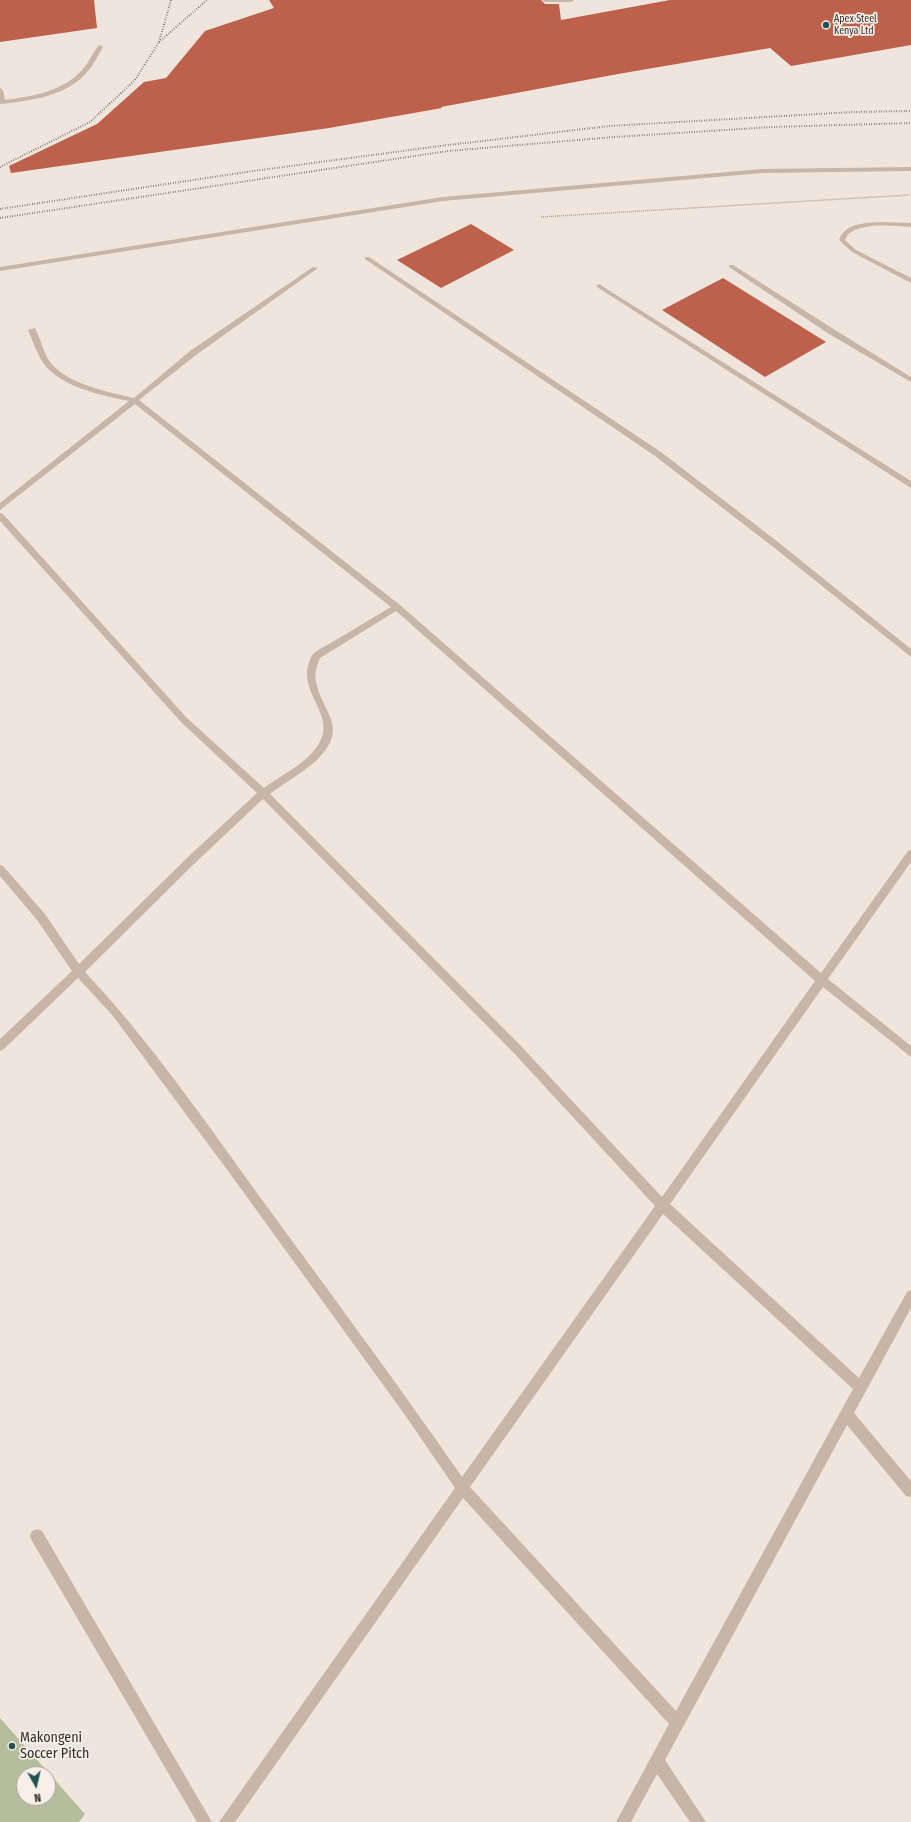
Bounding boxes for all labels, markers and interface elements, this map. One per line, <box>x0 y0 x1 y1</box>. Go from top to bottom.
place label: Apex Steel Kenya Ltd <box>834 13 877 36</box>
marker: Apex Steel Kenya Ltd <box>821 20 831 30</box>
place label: Makongeni Soccer Pitch <box>20 1730 89 1762</box>
marker: Makongeni Soccer Pitch <box>7 1741 17 1751</box>
north arrow <box>16 1766 56 1806</box>
text: N <box>33 1790 42 1804</box>

